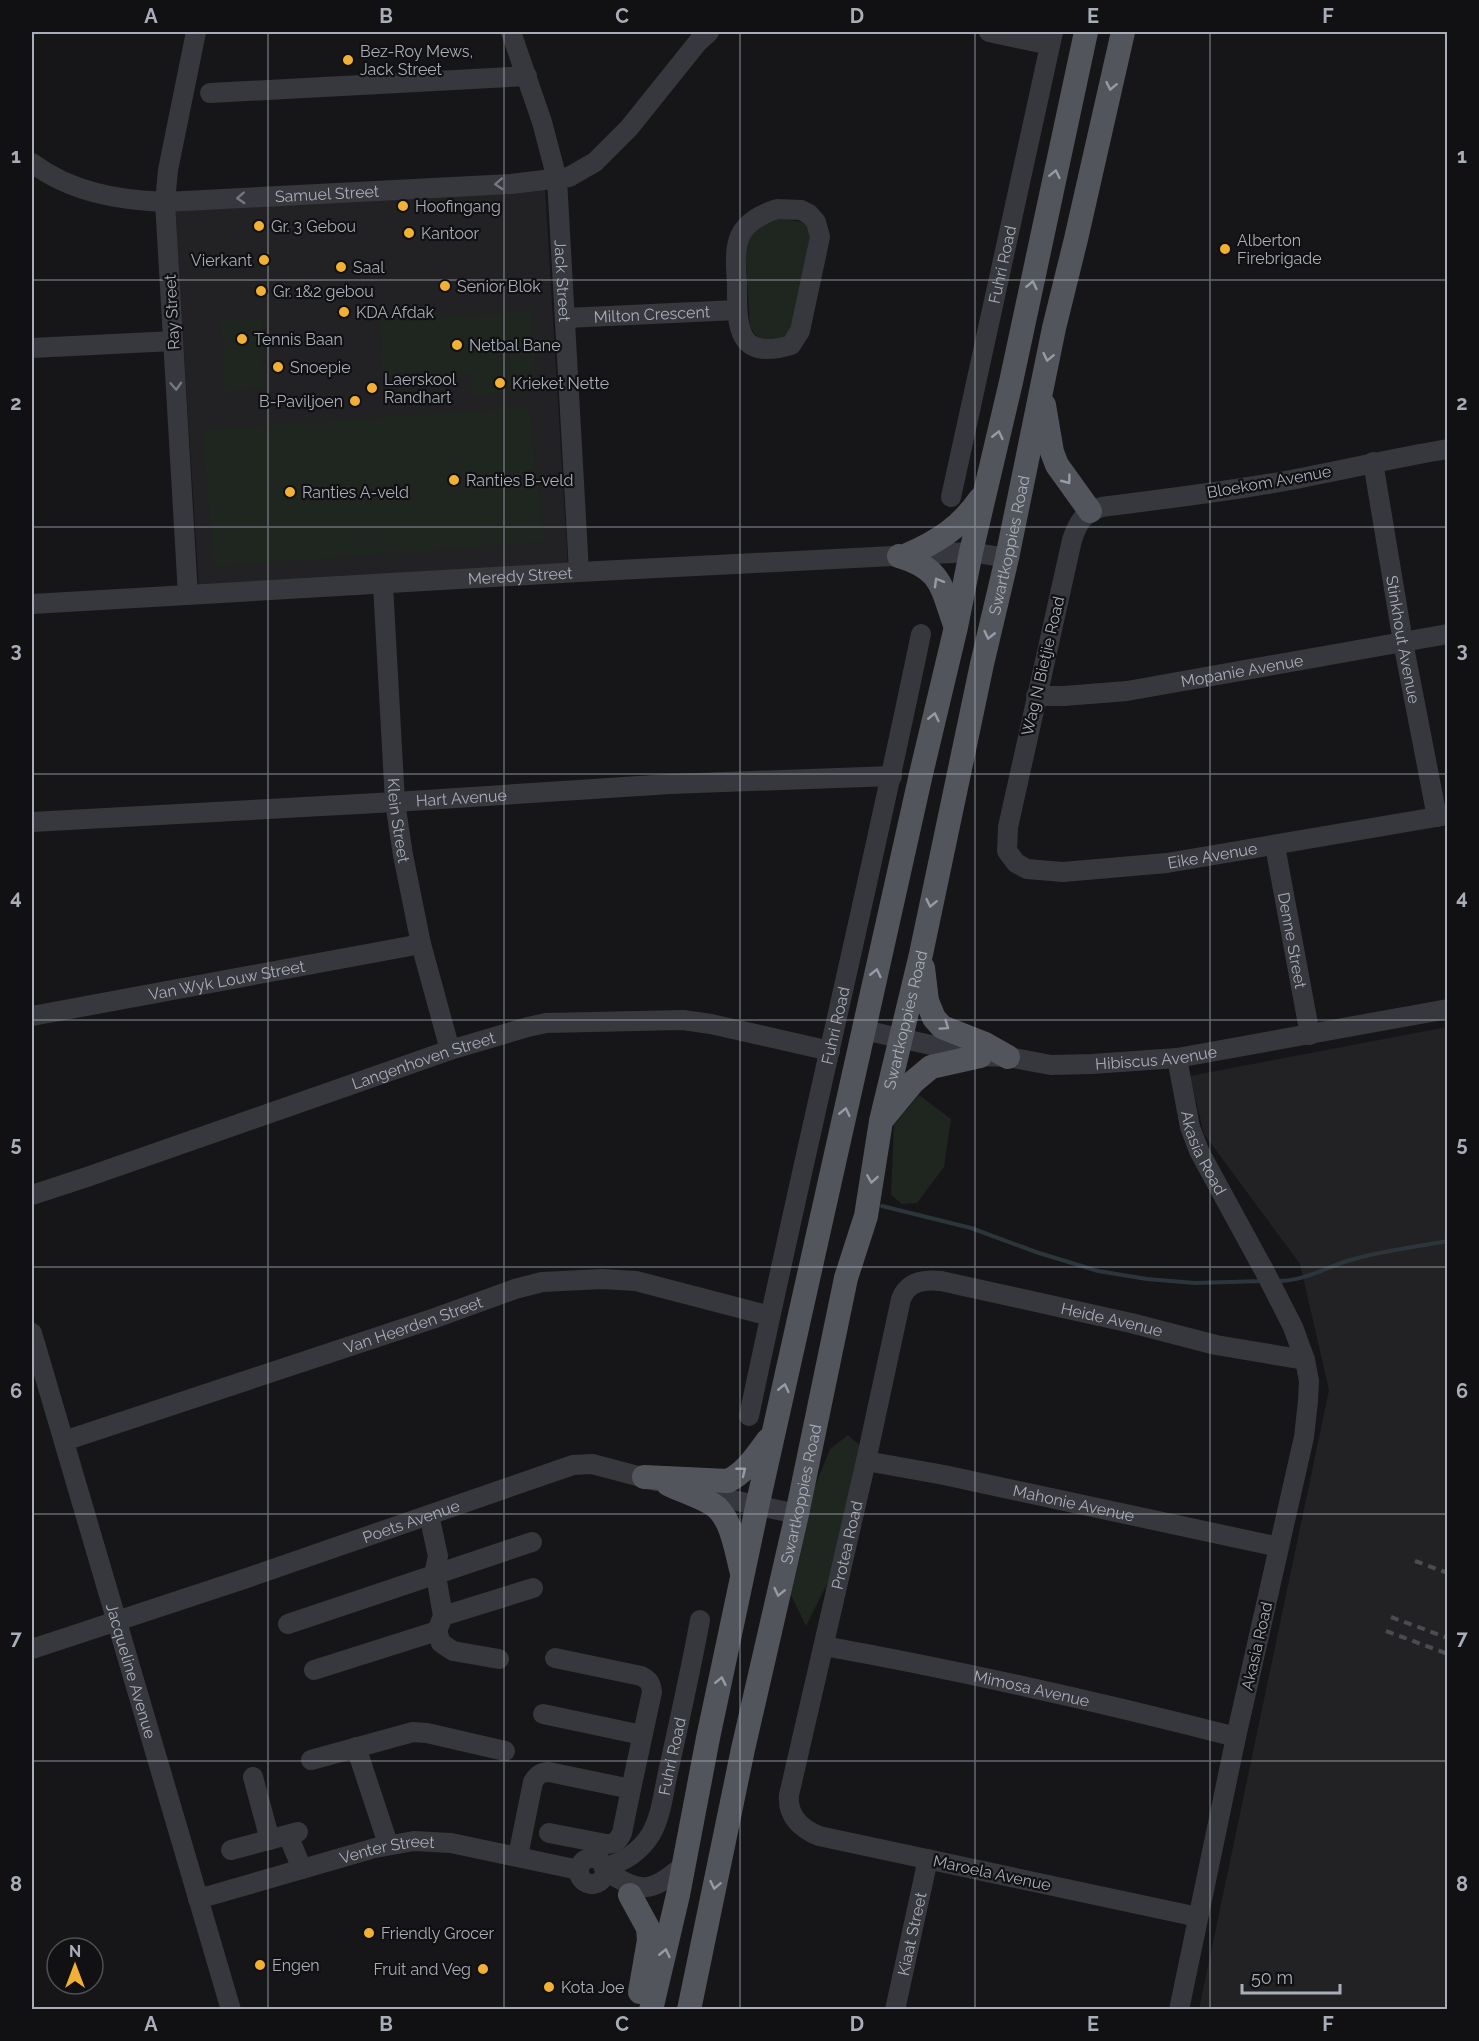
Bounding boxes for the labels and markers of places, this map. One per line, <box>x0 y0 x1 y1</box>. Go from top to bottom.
place label: Bez-Roy Mews, Jack Street <box>360 42 473 79</box>
marker: Bez-Roy Mews, Jack Street <box>341 53 355 67</box>
place label: Hoofingang <box>415 197 501 216</box>
marker: Hoofingang <box>396 199 410 213</box>
place label: Gr. 3 Gebou <box>271 217 356 236</box>
marker: Gr. 3 Gebou <box>252 219 266 233</box>
place label: Kantoor <box>421 224 480 243</box>
marker: Kantoor <box>402 226 416 240</box>
place label: Alberton Firebrigade <box>1237 231 1322 268</box>
marker: Alberton Firebrigade <box>1218 242 1232 256</box>
place label: Vierkant <box>191 251 253 270</box>
marker: Vierkant <box>257 253 271 267</box>
place label: Saal <box>353 258 385 277</box>
marker: Saal <box>334 260 348 274</box>
place label: Senior Blok <box>457 277 541 296</box>
marker: Senior Blok <box>438 279 452 293</box>
place label: Gr. 1&2 gebou <box>273 282 374 301</box>
marker: Gr. 1&2 gebou <box>254 284 268 298</box>
place label: KDA Afdak <box>356 303 435 322</box>
marker: KDA Afdak <box>337 305 351 319</box>
place label: Tennis Baan <box>254 330 343 349</box>
marker: Tennis Baan <box>235 332 249 346</box>
place label: Netbal Bane <box>469 336 561 355</box>
marker: Netbal Bane <box>450 338 464 352</box>
place label: Snoepie <box>290 358 351 377</box>
marker: Snoepie <box>271 360 285 374</box>
place label: Laerskool Randhart <box>384 370 457 407</box>
place label: Krieket Nette <box>512 374 609 393</box>
marker: Krieket Nette <box>493 376 507 390</box>
marker: Laerskool Randhart <box>365 381 379 395</box>
place label: B-Paviljoen <box>259 392 343 411</box>
marker: B-Paviljoen <box>348 394 362 408</box>
place label: Ranties B-veld <box>466 471 574 490</box>
marker: Ranties B-veld <box>447 473 461 487</box>
place label: Ranties A-veld <box>302 483 409 502</box>
marker: Ranties A-veld <box>283 485 297 499</box>
place label: Friendly Grocer <box>381 1924 494 1943</box>
marker: Friendly Grocer <box>362 1926 376 1940</box>
place label: Engen <box>272 1956 320 1975</box>
marker: Engen <box>253 1958 267 1972</box>
place label: Fruit and Veg <box>374 1960 471 1979</box>
marker: Fruit and Veg <box>476 1962 490 1976</box>
place label: Kota Joe <box>561 1978 624 1997</box>
marker: Kota Joe <box>542 1980 556 1994</box>

